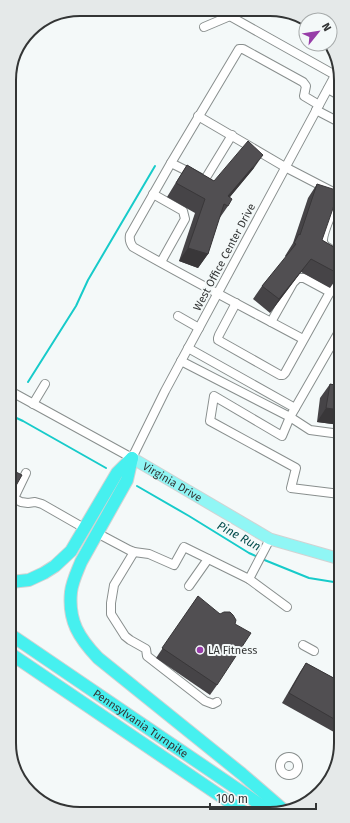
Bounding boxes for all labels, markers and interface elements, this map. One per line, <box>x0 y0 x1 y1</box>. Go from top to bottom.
north arrow <box>298 12 338 52</box>
text: N <box>319 21 334 34</box>
street label: West Office Center Drive <box>191 201 258 313</box>
street label: Virginia Drive <box>140 460 204 505</box>
water label: Pine Run <box>215 518 263 554</box>
place label: LA Fitness <box>208 644 257 657</box>
marker: LA Fitness <box>195 645 205 655</box>
street label: Pennsylvania Turnpike <box>91 687 190 761</box>
scale bar <box>210 785 316 811</box>
text: 100 m <box>216 792 248 806</box>

